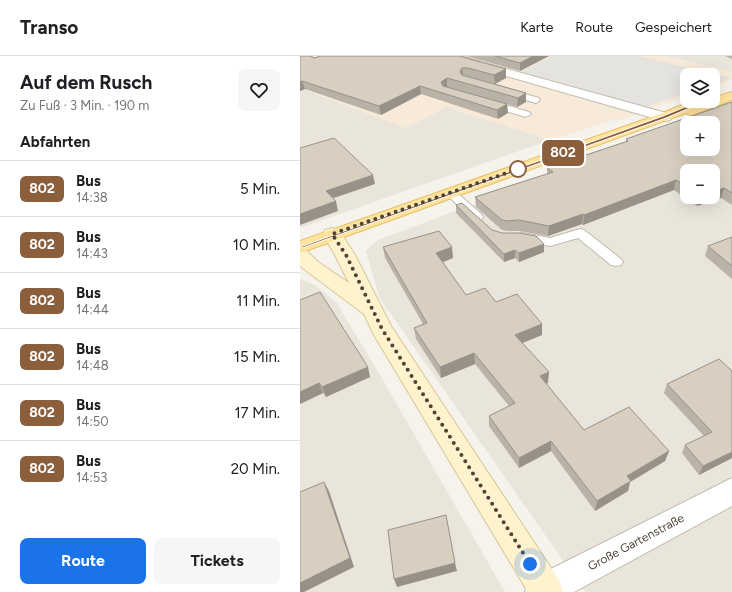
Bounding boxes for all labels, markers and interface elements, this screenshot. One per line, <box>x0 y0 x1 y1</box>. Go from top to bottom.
text: Transo <box>20 16 78 39</box>
text: Karte <box>520 19 553 36</box>
text: Route <box>575 19 613 36</box>
text: Gespeichert <box>635 19 712 36</box>
map controls <box>680 68 720 204</box>
button: layers <box>680 68 720 108</box>
button: heart <box>238 69 280 111</box>
text: Auf dem Rusch <box>20 71 152 94</box>
text: Zu Fuß · 3 Min. · 190 m <box>20 98 149 113</box>
button: + <box>680 116 720 156</box>
text: Abfahrten <box>20 133 90 151</box>
line badge: 802 <box>540 140 586 166</box>
text: 802 <box>550 144 576 161</box>
unlabelled marker <box>509 160 527 178</box>
button: − <box>680 164 720 204</box>
text: Bus <box>76 172 101 190</box>
text: 802 <box>29 180 55 197</box>
text: 5 Min. <box>240 180 280 198</box>
text: 14:38 <box>76 190 108 205</box>
text: Bus <box>76 228 101 246</box>
text: 802 <box>29 236 55 253</box>
text: 10 Min. <box>233 236 280 254</box>
text: 14:43 <box>76 246 108 261</box>
text: Bus <box>76 284 101 302</box>
text: 802 <box>29 292 55 309</box>
text: 11 Min. <box>236 292 280 310</box>
text: 14:44 <box>76 302 109 317</box>
text: Bus <box>76 340 101 358</box>
text: 802 <box>29 348 55 365</box>
text: 15 Min. <box>234 348 280 366</box>
text: 14:48 <box>76 358 109 373</box>
text: Bus <box>76 396 101 414</box>
text: 802 <box>29 404 55 421</box>
text: 17 Min. <box>234 404 280 422</box>
text: 14:50 <box>76 414 109 429</box>
text: Bus <box>76 452 101 470</box>
text: 802 <box>29 460 55 477</box>
text: 20 Min. <box>231 460 280 478</box>
text: 14:53 <box>76 470 107 485</box>
street label: Große Gartenstraße <box>585 510 687 573</box>
button: Route <box>20 538 146 584</box>
button: Tickets <box>154 538 280 584</box>
your location <box>520 554 540 574</box>

